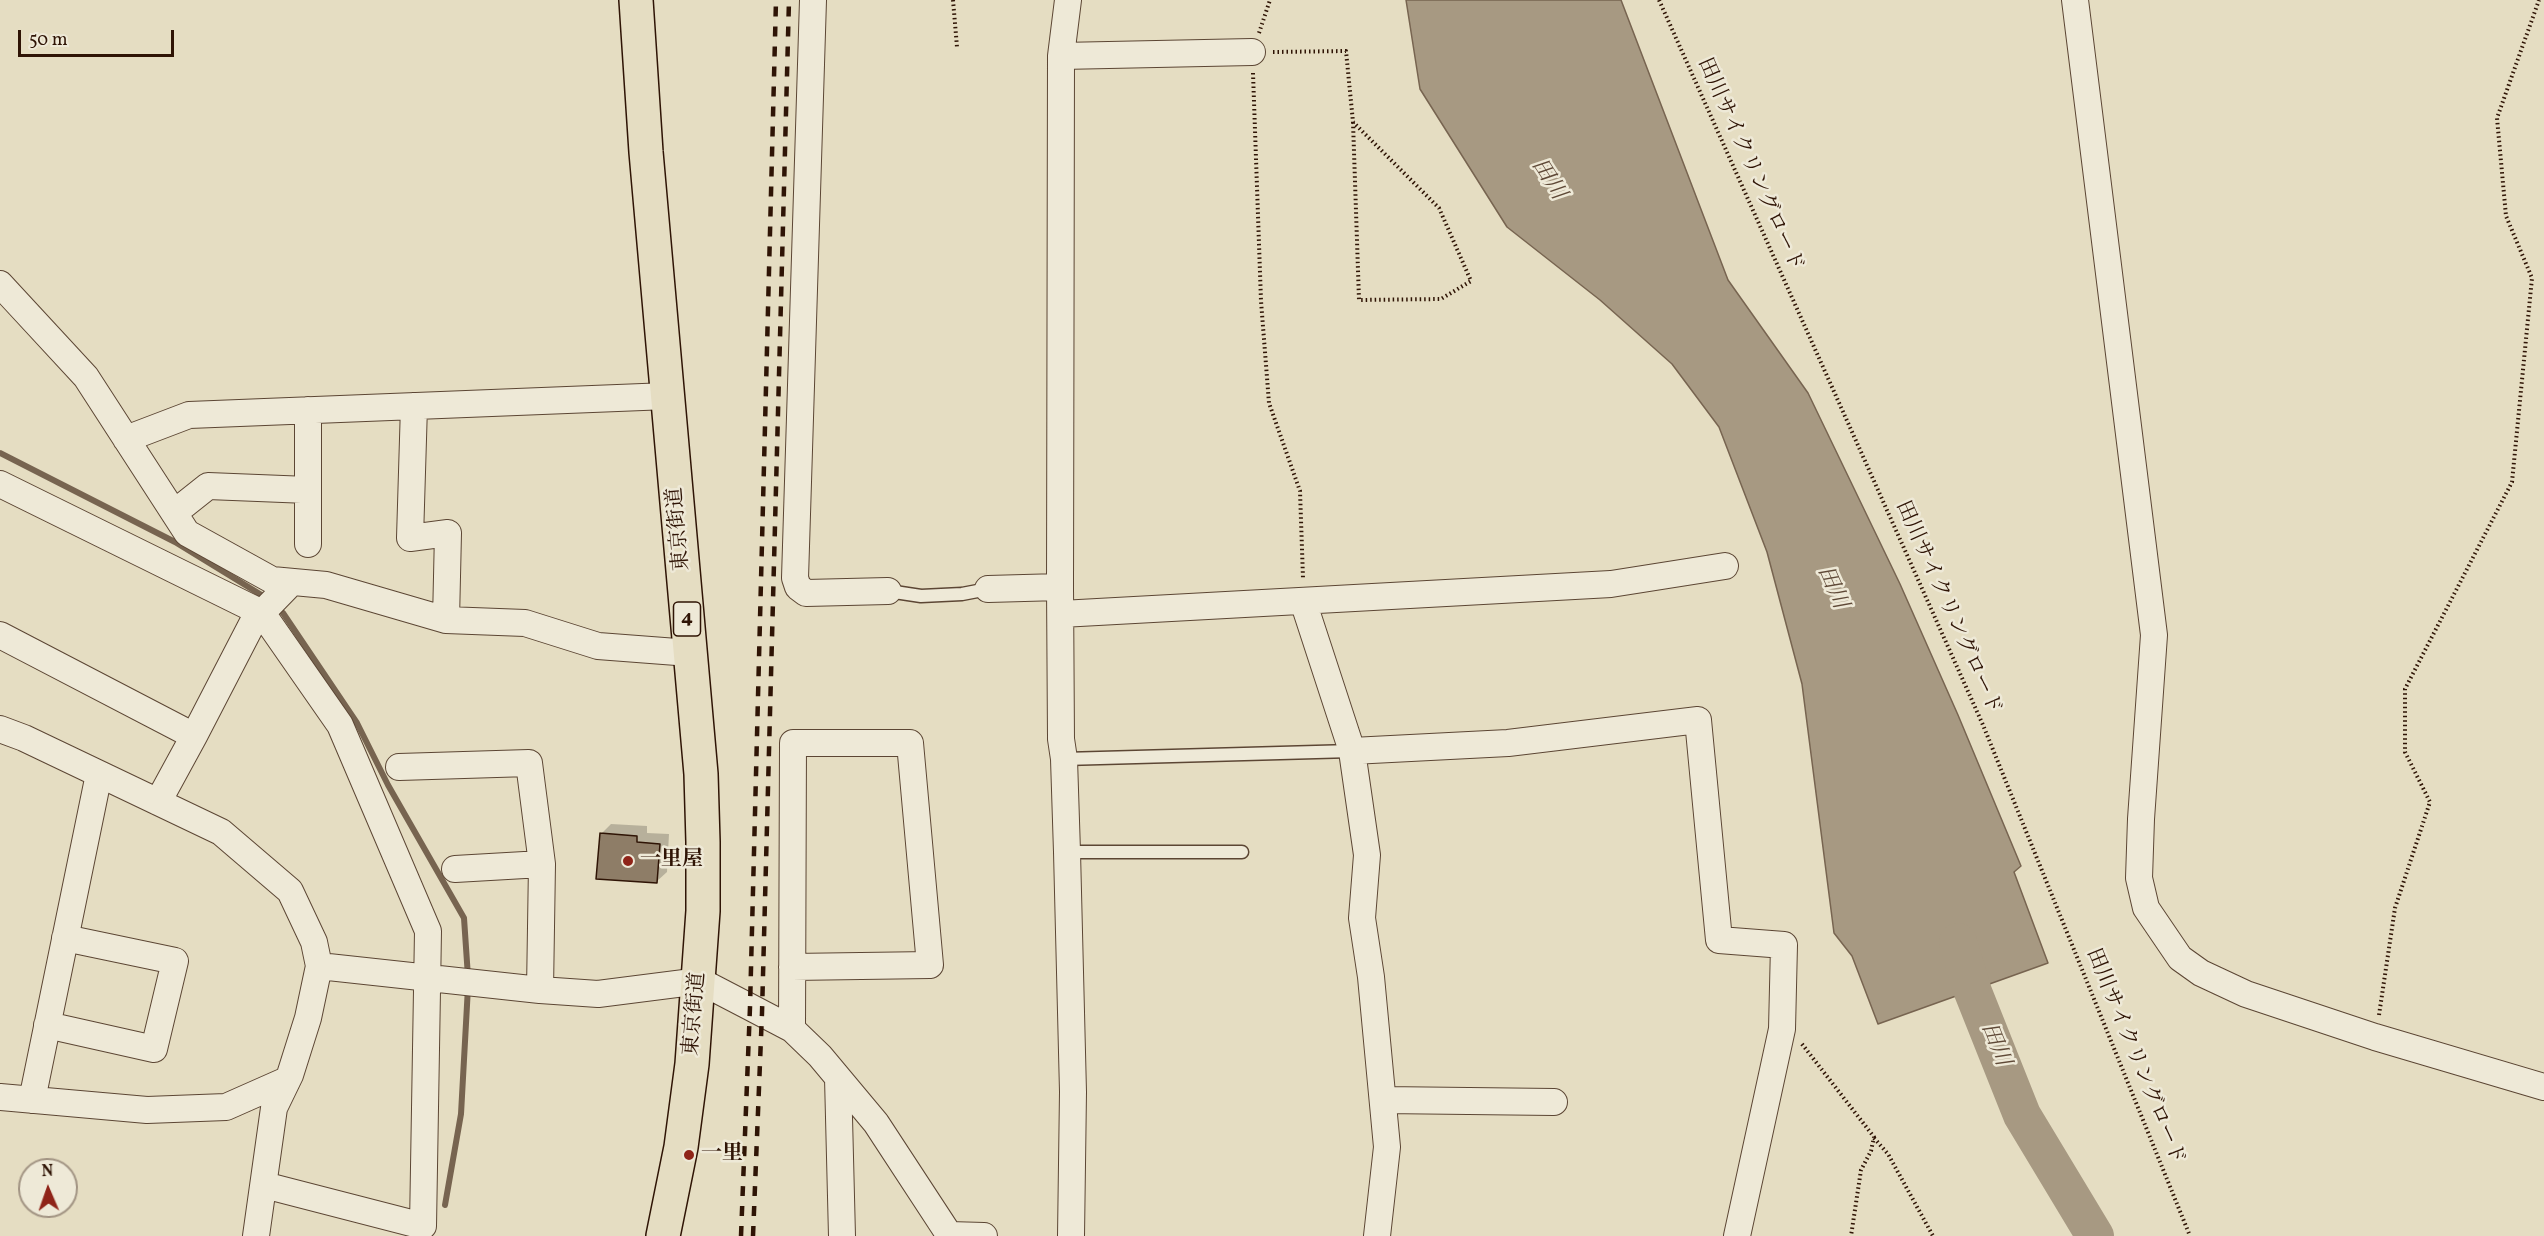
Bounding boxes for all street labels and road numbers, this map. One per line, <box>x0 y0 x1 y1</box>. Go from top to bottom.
street label: 田川サイクリングロード <box>1691 54 1807 276</box>
street label: 東京街道 <box>664 486 696 572</box>
street label: 田川サイクリングロード <box>1889 497 2005 719</box>
road number: 4 <box>674 602 700 636</box>
street label: 田川サイクリングロード <box>2079 945 2189 1169</box>
street label: 東京街道 <box>680 971 712 1057</box>

